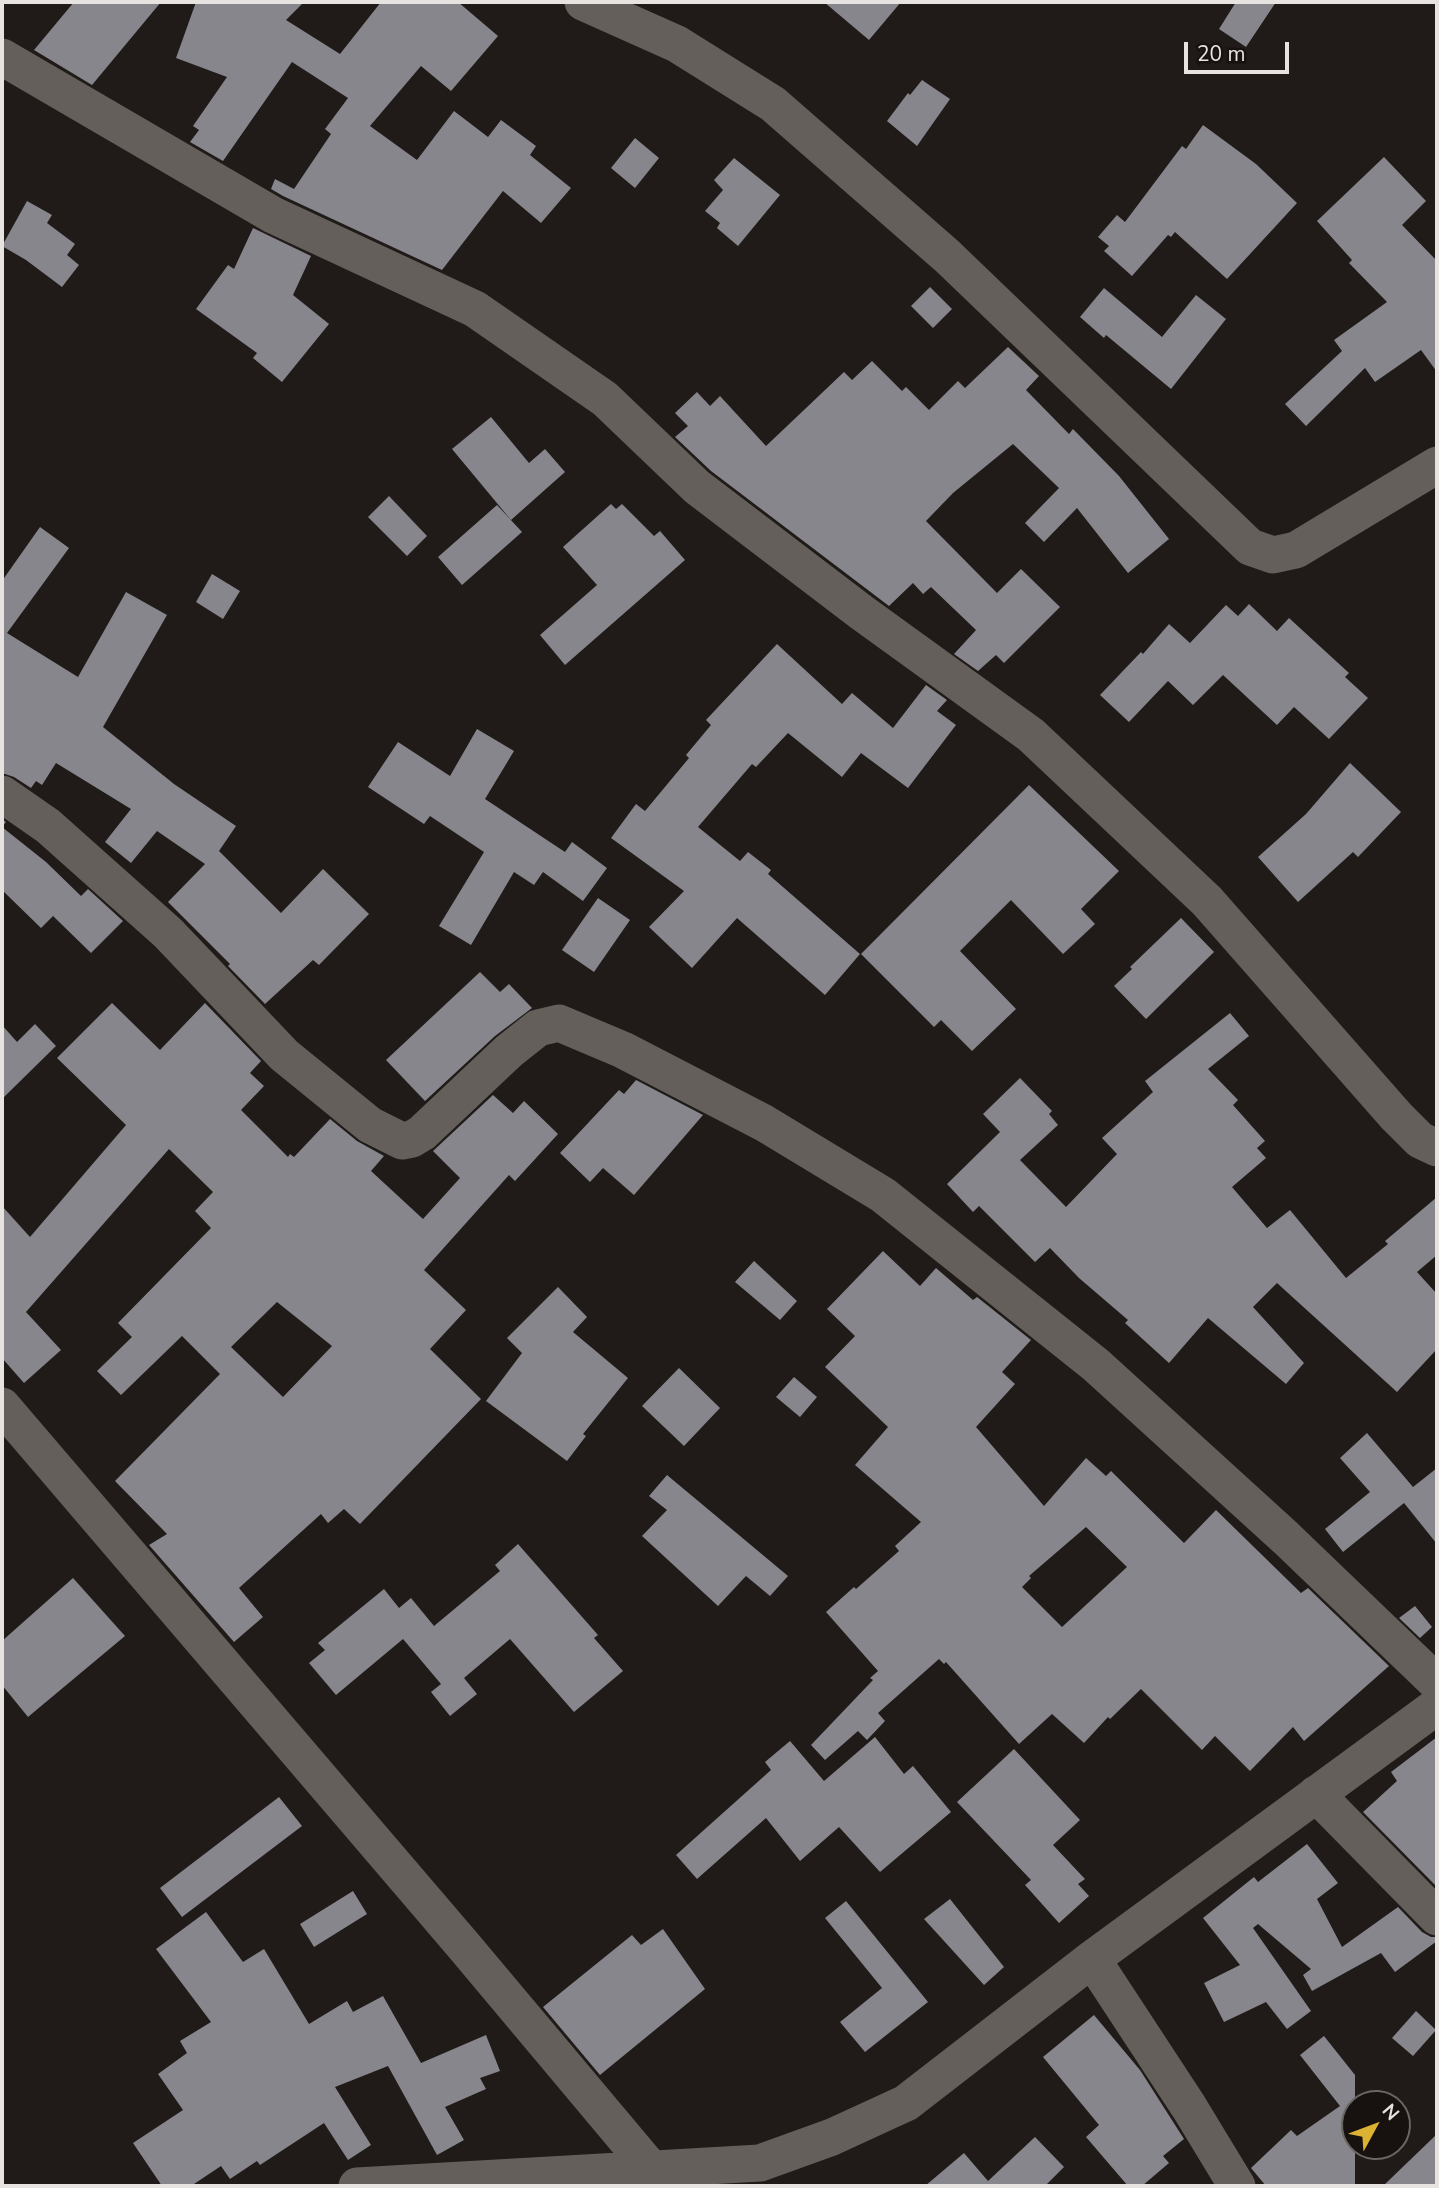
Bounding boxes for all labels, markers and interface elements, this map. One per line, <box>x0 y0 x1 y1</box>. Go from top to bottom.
scale bar <box>1187 28 1292 72</box>
text: 20 m <box>1197 40 1246 68</box>
north arrow <box>1341 2090 1411 2160</box>
text: N <box>1376 2099 1405 2126</box>

